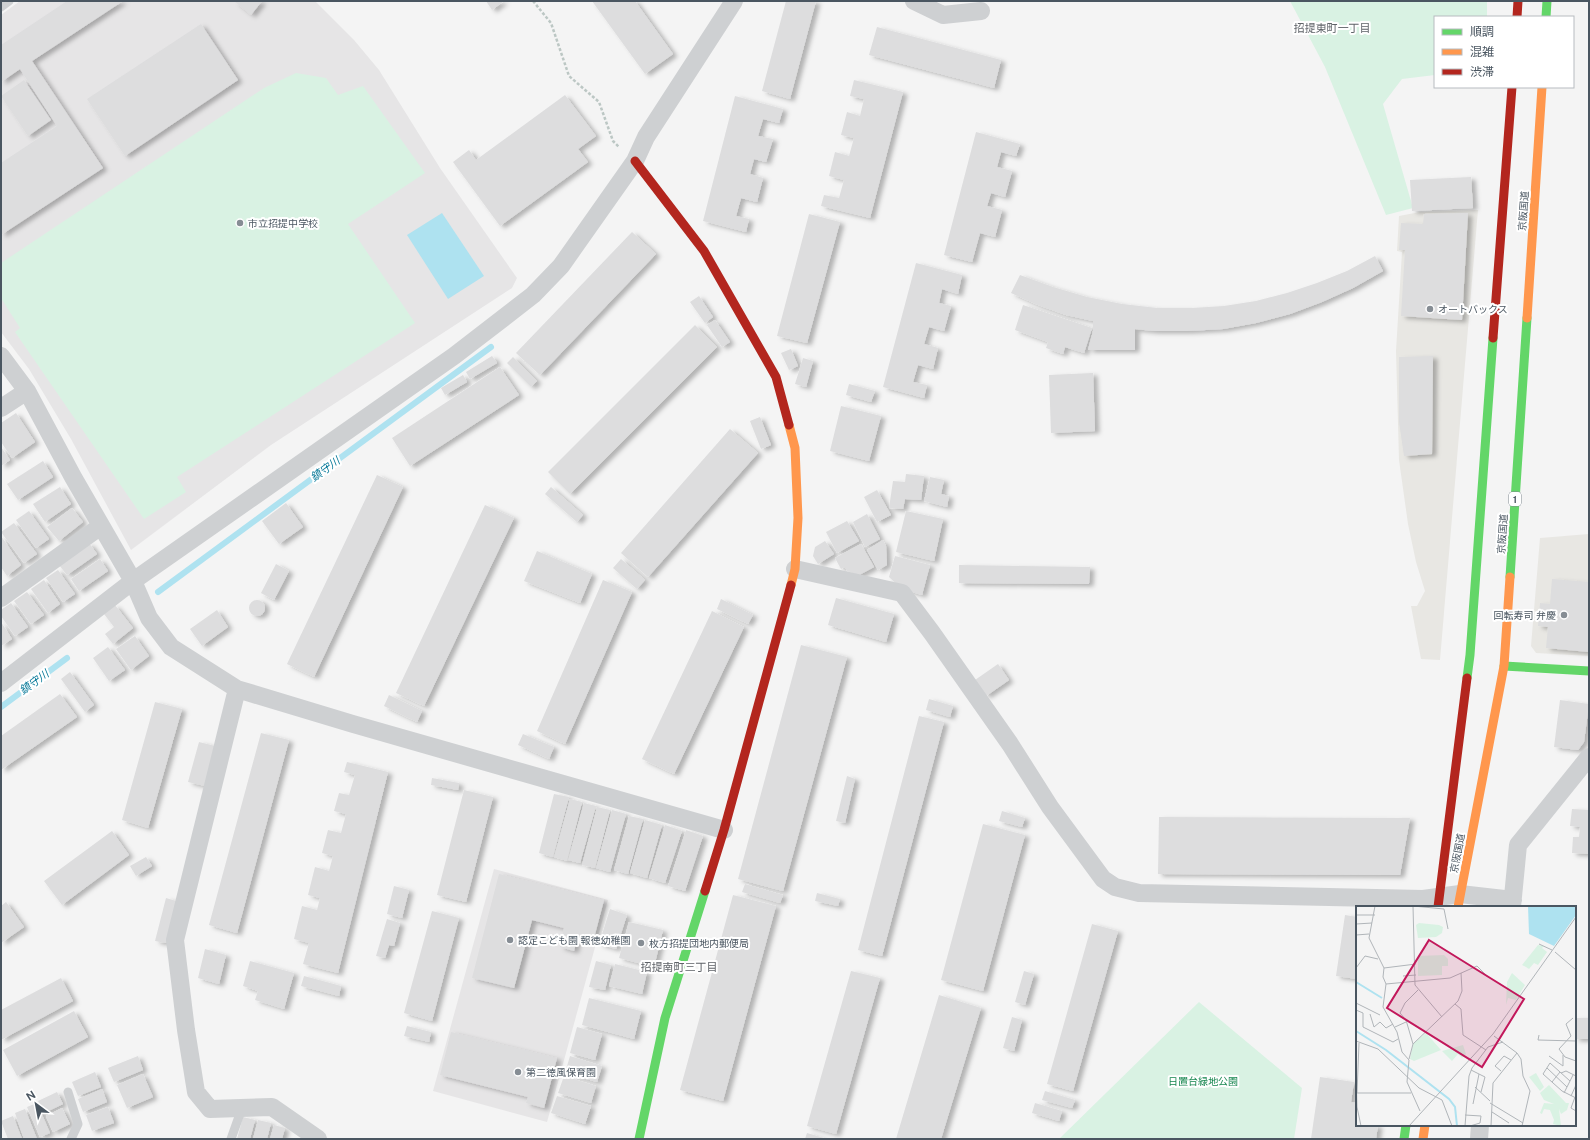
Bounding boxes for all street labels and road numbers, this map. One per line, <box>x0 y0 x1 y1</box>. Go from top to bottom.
street label: 京阪国道 <box>1516 191 1530 231</box>
road number: 1 <box>1509 492 1521 506</box>
street label: 京阪国道 <box>1495 514 1509 554</box>
street label: 京阪国道 <box>1447 832 1467 874</box>

